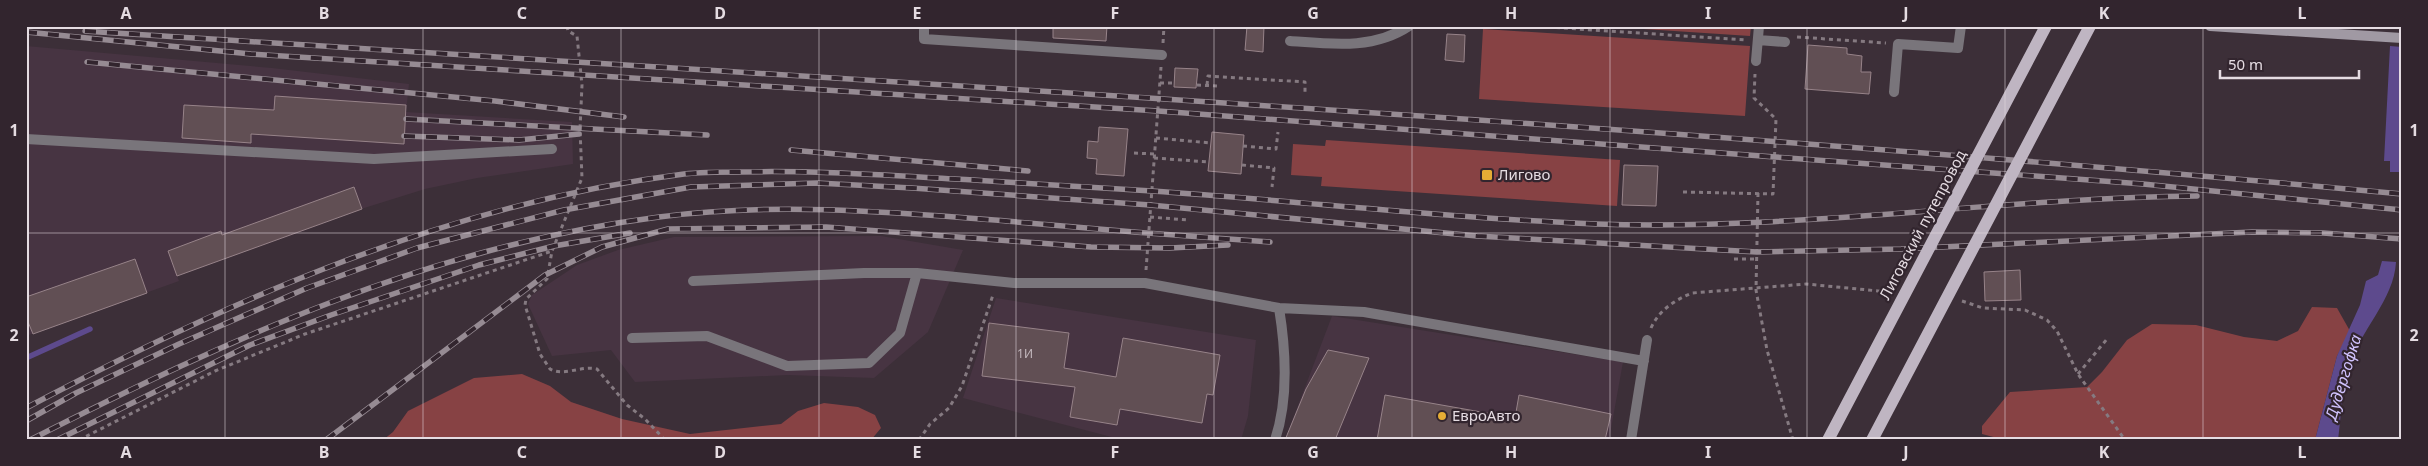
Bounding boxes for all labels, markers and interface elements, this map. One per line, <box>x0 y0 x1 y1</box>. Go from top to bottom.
text: A <box>120 2 132 24</box>
text: B <box>319 2 329 24</box>
text: C <box>517 2 527 24</box>
text: D <box>714 2 726 24</box>
text: E <box>913 2 922 24</box>
text: F <box>1111 2 1119 24</box>
text: G <box>1307 2 1319 24</box>
text: H <box>1505 2 1517 24</box>
text: I <box>1705 2 1711 24</box>
text: J <box>1901 2 1909 24</box>
text: K <box>2099 2 2110 24</box>
text: L <box>2298 2 2307 24</box>
scale bar <box>2220 48 2359 80</box>
text: 50 m <box>2228 54 2263 74</box>
text: 1 <box>9 119 19 141</box>
text: 1 <box>2409 119 2419 141</box>
street label: Лиговский путепровод <box>1874 146 1970 303</box>
place label: Лигово <box>1498 164 1551 184</box>
marker: Лигово <box>1480 168 1494 182</box>
text: 2 <box>9 324 19 346</box>
text: 2 <box>2409 324 2419 346</box>
water label: Дудергофка <box>2319 332 2366 424</box>
house number: 1И <box>1017 345 1033 362</box>
place label: ЕвроАвто <box>1452 405 1520 425</box>
marker: ЕвроАвто <box>1436 410 1448 422</box>
text: A <box>120 441 132 463</box>
text: B <box>319 441 329 463</box>
text: C <box>517 441 527 463</box>
text: D <box>714 441 726 463</box>
text: E <box>913 441 922 463</box>
text: F <box>1111 441 1119 463</box>
text: G <box>1307 441 1319 463</box>
text: H <box>1505 441 1517 463</box>
text: I <box>1705 441 1711 463</box>
text: J <box>1901 441 1909 463</box>
text: K <box>2099 441 2110 463</box>
text: L <box>2298 441 2307 463</box>

